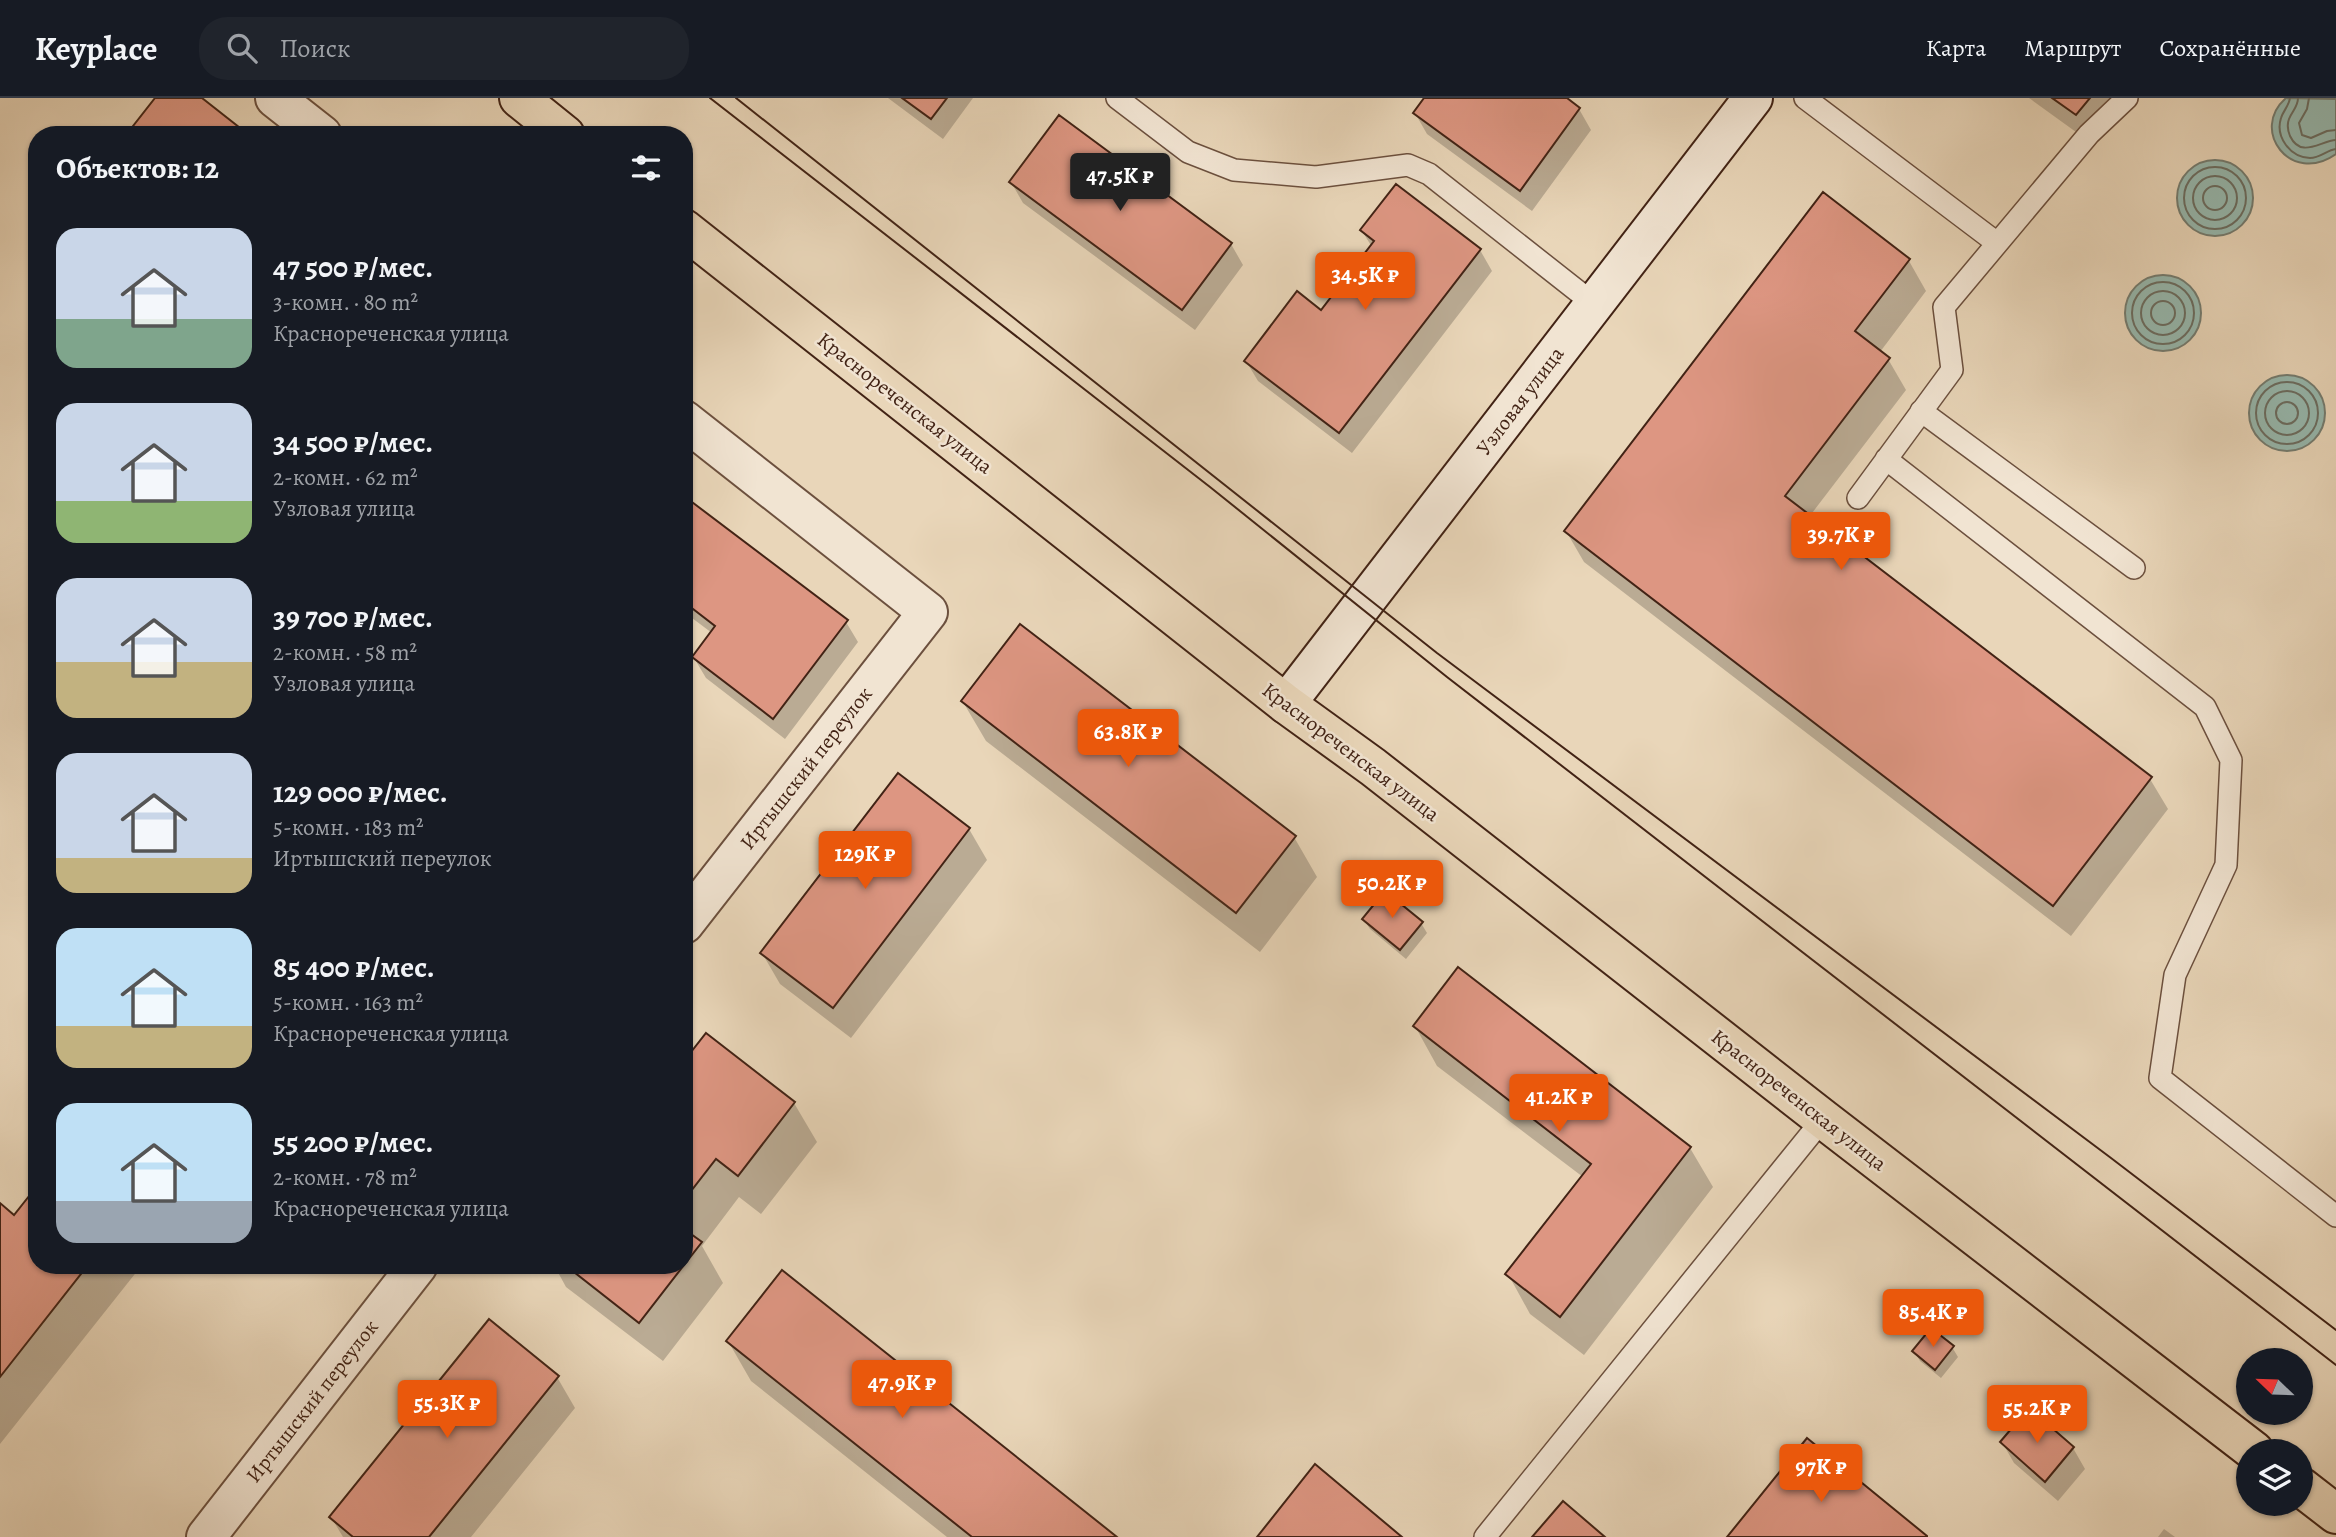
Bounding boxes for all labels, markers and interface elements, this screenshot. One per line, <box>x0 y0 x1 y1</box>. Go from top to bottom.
search box <box>199 17 689 80</box>
text: Keyplace <box>35 26 157 71</box>
icon: search <box>223 29 261 67</box>
text: Поиск <box>279 31 351 66</box>
text: Карта <box>1926 32 1986 64</box>
text: Маршрут <box>2024 32 2122 64</box>
text: Сохранённые <box>2160 32 2301 64</box>
text: Объектов: 12 <box>56 148 219 188</box>
icon: filters <box>627 149 665 187</box>
pin: 47.5K ₽ <box>1055 153 1185 213</box>
text: 47.5K ₽ <box>1086 160 1154 191</box>
text: 47 500 ₽/мес. <box>273 247 433 287</box>
pin: 34.5K ₽ <box>1300 252 1430 312</box>
icon: home <box>112 256 196 340</box>
text: 34.5K ₽ <box>1331 259 1399 290</box>
text: 3-комн. · 80 m² <box>273 287 418 318</box>
text: Краснореченская улица <box>273 318 509 349</box>
street label: Краснореченская улица <box>812 326 999 481</box>
street label: Узловая улица <box>1470 340 1570 461</box>
text: 34 500 ₽/мес. <box>273 422 433 462</box>
icon: home <box>112 431 196 515</box>
text: 2-комн. · 62 m² <box>273 462 418 493</box>
text: Узловая улица <box>273 493 415 524</box>
pin: 39.7K ₽ <box>1776 512 1906 572</box>
text: 39.7K ₽ <box>1807 519 1875 550</box>
text: 39 700 ₽/мес. <box>273 597 433 637</box>
icon: home <box>112 606 196 690</box>
text: 2-комн. · 58 m² <box>273 637 417 668</box>
text: Узловая улица <box>273 668 415 699</box>
street label: Краснореченская улица <box>1257 676 1446 828</box>
street label: Иртышский переулок <box>733 681 879 855</box>
pin: 63.8K ₽ <box>1063 710 1193 769</box>
text: 63.8K ₽ <box>1094 716 1162 747</box>
text: 129 000 ₽/мес. <box>273 772 448 812</box>
icon: home <box>112 781 196 865</box>
text: 5-комн. · 183 m² <box>273 812 424 843</box>
pin: 129K ₽ <box>808 832 922 891</box>
text: 129K ₽ <box>835 838 895 869</box>
text: Иртышский переулок <box>273 843 492 874</box>
pin: 50.2K ₽ <box>1327 860 1457 920</box>
text: 50.2K ₽ <box>1357 867 1427 898</box>
text: 85 400 ₽/мес. <box>273 947 435 987</box>
icon: home <box>112 956 196 1040</box>
text: 5-комн. · 163 m² <box>273 987 423 1018</box>
text: Краснореченская улица <box>273 1018 509 1049</box>
street label: Краснореченская улица <box>1706 1023 1893 1178</box>
pin: 41.2K ₽ <box>1494 1074 1624 1134</box>
text: 41.2K ₽ <box>1525 1081 1593 1112</box>
text: 55 200 ₽/мес. <box>273 1122 434 1162</box>
icon: home <box>112 1131 196 1215</box>
text: 2-комн. · 78 m² <box>273 1162 417 1193</box>
text: Краснореченская улица <box>273 1193 509 1224</box>
pin: 85.4K ₽ <box>1868 1290 1998 1349</box>
text: 85.4K ₽ <box>1899 1296 1967 1327</box>
street label: Иртышский переулок <box>239 1314 385 1488</box>
north arrow <box>2236 1348 2314 1424</box>
map controls <box>2236 1348 2313 1516</box>
pin: 47.9K ₽ <box>837 1360 967 1420</box>
text: 47.9K ₽ <box>868 1367 936 1398</box>
pin: 55.3K ₽ <box>382 1380 512 1440</box>
pin: 55.2K ₽ <box>1972 1386 2102 1445</box>
text: 55.3K ₽ <box>414 1387 480 1418</box>
text: 55.2K ₽ <box>2003 1392 2071 1423</box>
button: layers <box>2236 1439 2313 1516</box>
pin: 97K ₽ <box>1772 1444 1870 1504</box>
text: 97K ₽ <box>1795 1451 1847 1482</box>

